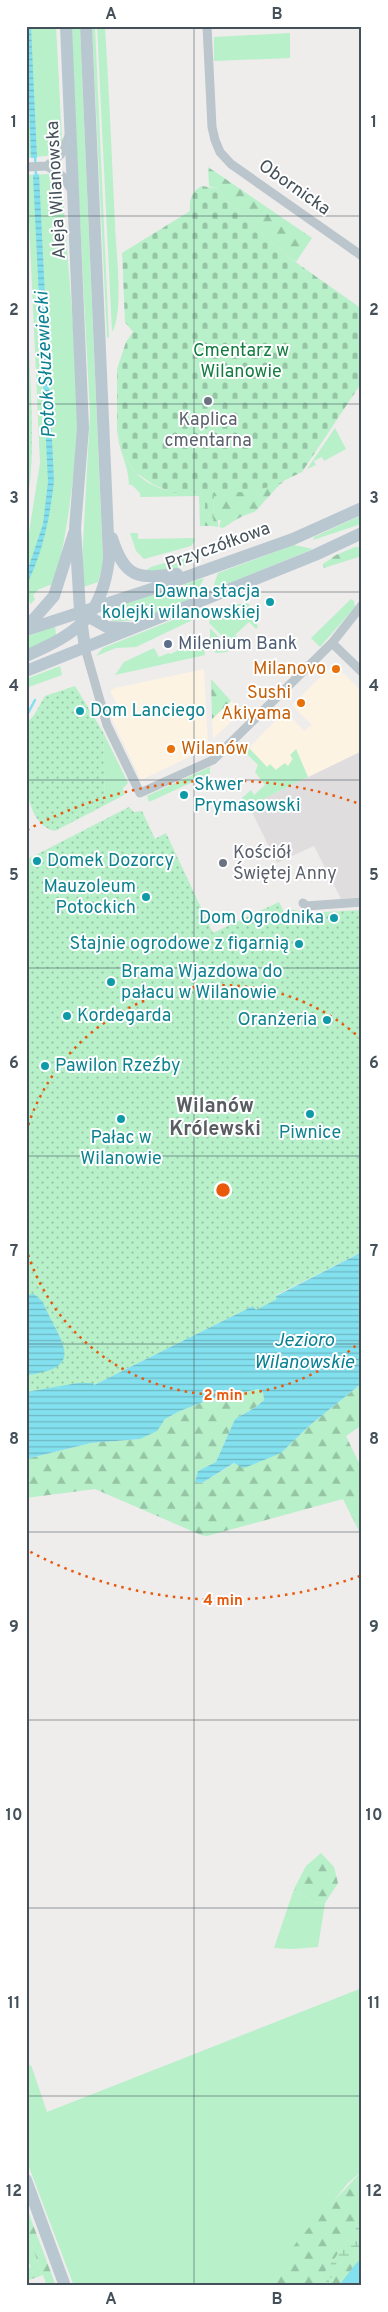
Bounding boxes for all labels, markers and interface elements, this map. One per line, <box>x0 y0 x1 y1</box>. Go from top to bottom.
text: A <box>105 5 117 25</box>
text: B <box>271 5 283 25</box>
text: 1 <box>11 113 17 133</box>
text: 1 <box>371 113 377 133</box>
street label: Aleja Wilanowska <box>42 120 72 260</box>
street label: Obornicka <box>254 155 334 221</box>
water label: Potok Służewiecki <box>30 290 62 439</box>
text: 2 <box>9 301 19 321</box>
text: 2 <box>369 301 379 321</box>
park label: Cmentarz w Wilanowie <box>193 340 289 384</box>
marker: Kaplica cmentarna <box>202 395 214 407</box>
place label: Kaplica cmentarna <box>164 409 252 453</box>
text: 3 <box>9 489 19 509</box>
text: 3 <box>369 489 379 509</box>
street label: Przyczółkowa <box>162 517 274 577</box>
place label: Dawna stacja kolejki wilanowskiej <box>102 581 260 625</box>
marker: Dawna stacja kolejki wilanowskiej <box>264 596 276 608</box>
place label: Milenium Bank <box>178 633 297 656</box>
marker: Milenium Bank <box>162 638 174 650</box>
place label: Milanovo <box>253 658 326 681</box>
marker: Milanovo <box>330 663 342 675</box>
text: 4 <box>9 677 19 697</box>
text: 4 <box>369 677 379 697</box>
place label: Sushi Akiyama <box>221 682 291 726</box>
marker: Sushi Akiyama <box>295 697 307 709</box>
place label: Dom Lanciego <box>90 700 205 723</box>
marker: Dom Lanciego <box>74 705 86 717</box>
place label: Wilanów <box>181 738 249 761</box>
marker: Wilanów <box>165 743 177 755</box>
place label: Skwer Prymasowski <box>194 774 301 818</box>
marker: Skwer Prymasowski <box>178 789 190 801</box>
place label: Kościół Świętej Anny <box>233 842 337 886</box>
place label: Domek Dozorcy <box>47 850 174 873</box>
marker: Domek Dozorcy <box>31 855 43 867</box>
marker: Kościół Świętej Anny <box>217 857 229 869</box>
text: 5 <box>9 866 19 886</box>
text: 5 <box>369 866 379 886</box>
place label: Mauzoleum Potockich <box>44 876 136 920</box>
marker: Mauzoleum Potockich <box>140 891 152 903</box>
place label: Dom Ogrodnika <box>199 907 324 930</box>
marker: Dom Ogrodnika <box>328 912 340 924</box>
place label: Stajnie ogrodowe z figarnią <box>70 933 289 956</box>
marker: Stajnie ogrodowe z figarnią <box>293 938 305 950</box>
place label: Brama Wjazdowa do pałacu w Wilanowie <box>121 961 282 1005</box>
marker: Brama Wjazdowa do pałacu w Wilanowie <box>105 976 117 988</box>
place label: Kordegarda <box>77 1005 171 1028</box>
place label: Oranżeria <box>238 1009 317 1032</box>
marker: Kordegarda <box>61 1010 73 1022</box>
marker: Oranżeria <box>321 1014 333 1026</box>
text: 6 <box>9 1054 19 1074</box>
text: 6 <box>369 1054 379 1074</box>
place label: Pawilon Rzeźby <box>55 1055 180 1078</box>
marker: Pawilon Rzeźby <box>39 1060 51 1072</box>
district label: Wilanów Królewski <box>169 1094 261 1143</box>
marker: Piwnice <box>304 1108 316 1120</box>
marker: Pałac w Wilanowie <box>115 1113 127 1125</box>
place label: Piwnice <box>279 1122 341 1145</box>
place label: Pałac w Wilanowie <box>80 1127 162 1171</box>
centre of rings <box>214 1181 232 1199</box>
text: 7 <box>10 1242 18 1262</box>
text: 7 <box>370 1242 378 1262</box>
water label: Jezioro Wilanowskie <box>254 1329 354 1375</box>
text: 2 min <box>203 1387 243 1406</box>
text: 8 <box>9 1430 19 1450</box>
text: 8 <box>369 1430 379 1450</box>
text: 4 min <box>203 1592 243 1611</box>
text: 9 <box>9 1618 19 1638</box>
text: 9 <box>369 1618 379 1638</box>
text: 10 <box>6 1806 22 1826</box>
text: 10 <box>366 1806 382 1826</box>
text: 11 <box>8 1994 20 2014</box>
text: 11 <box>368 1994 380 2014</box>
text: 12 <box>6 2182 22 2202</box>
text: 12 <box>366 2182 382 2202</box>
text: A <box>105 2290 117 2310</box>
text: B <box>271 2290 283 2310</box>

